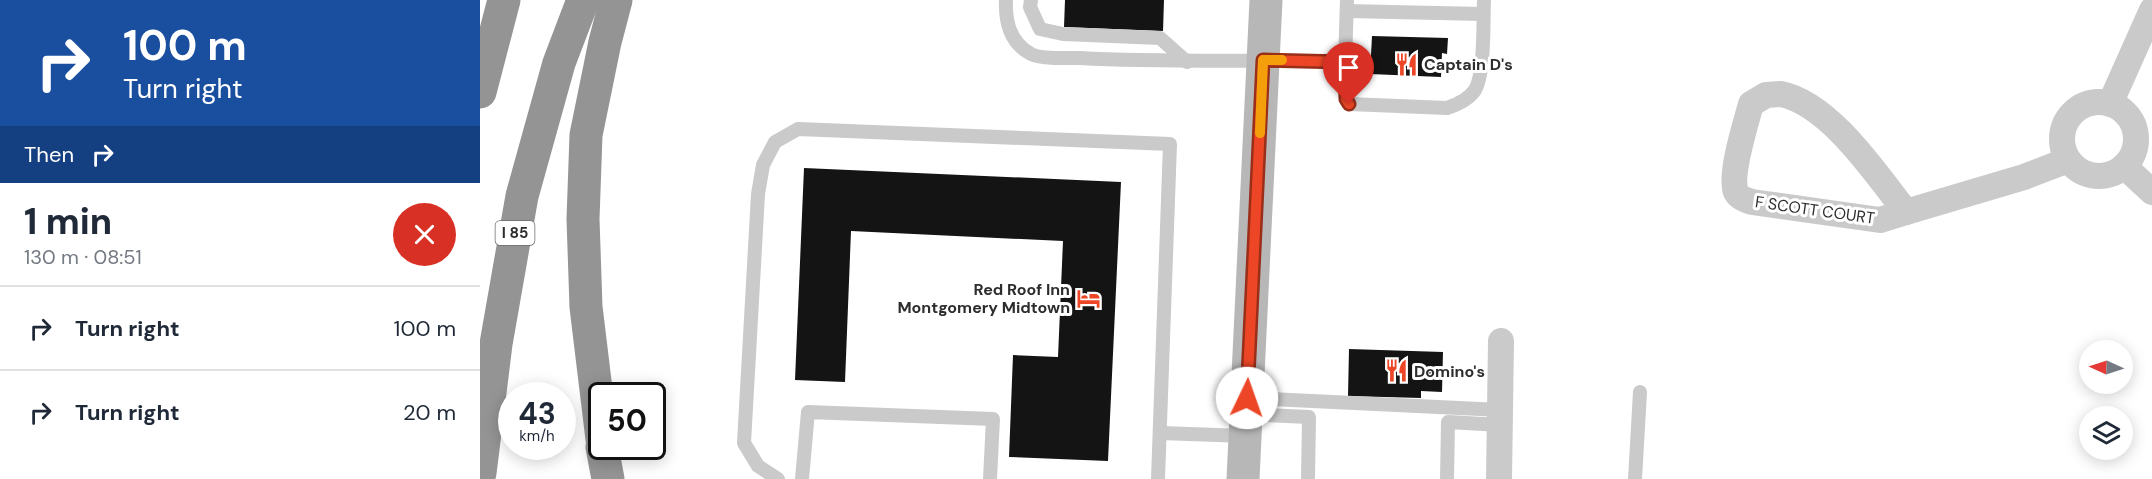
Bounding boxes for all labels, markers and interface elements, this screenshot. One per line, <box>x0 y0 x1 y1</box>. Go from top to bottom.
text: 100 m <box>123 18 247 73</box>
icon: right <box>24 24 102 102</box>
pin <box>1323 42 1374 104</box>
icon: arrive <box>1332 51 1365 84</box>
restaurant icon: Captain D's <box>1393 51 1419 77</box>
place label: Captain D's <box>1424 54 1513 75</box>
text: Turn right <box>123 71 243 106</box>
icon: right <box>86 138 119 171</box>
text: Then <box>24 140 74 169</box>
street label: F SCOTT COURT <box>1754 191 1876 229</box>
text: 1 min <box>24 198 112 245</box>
button: close <box>393 203 456 266</box>
road number: I 85 <box>495 221 534 245</box>
text: 130 m · 08:51 <box>24 244 142 270</box>
place label: Red Roof Inn Montgomery Midtown <box>897 279 1070 318</box>
hotel icon: Red Roof Inn Montgomery Midtown <box>1075 285 1101 311</box>
icon: right <box>24 312 57 345</box>
text: Turn right <box>75 314 180 343</box>
text: 100 m <box>394 314 456 343</box>
north arrow <box>2079 340 2133 394</box>
map controls <box>2079 340 2133 460</box>
restaurant icon: Domino's <box>1383 358 1409 384</box>
place label: Domino's <box>1414 361 1485 382</box>
position arrow <box>1215 366 1279 430</box>
speed limit sign: 50 <box>588 382 666 460</box>
text: 43 <box>518 394 556 433</box>
icon: right <box>24 396 57 429</box>
text: Turn right <box>75 398 180 427</box>
text: 20 m <box>403 398 456 427</box>
button: layers <box>2079 406 2133 460</box>
text: km/h <box>519 426 555 446</box>

